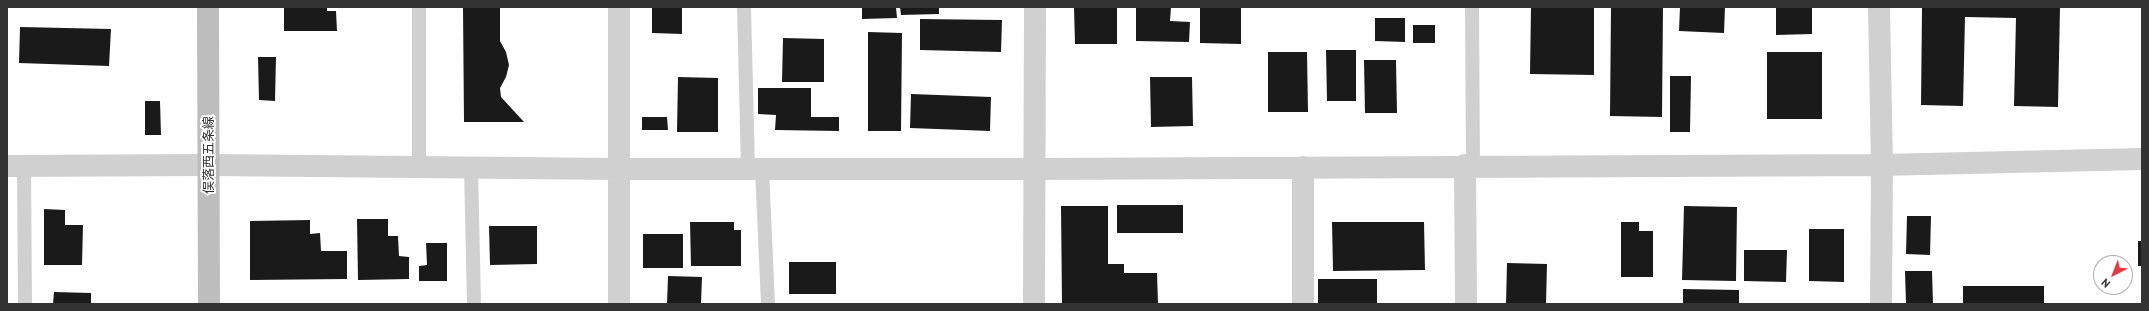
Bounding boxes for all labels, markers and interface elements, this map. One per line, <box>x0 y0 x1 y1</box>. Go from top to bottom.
street label: 俣落西五条線 <box>201 116 217 194</box>
north arrow <box>2093 255 2133 295</box>
text: N <box>2098 276 2113 291</box>

